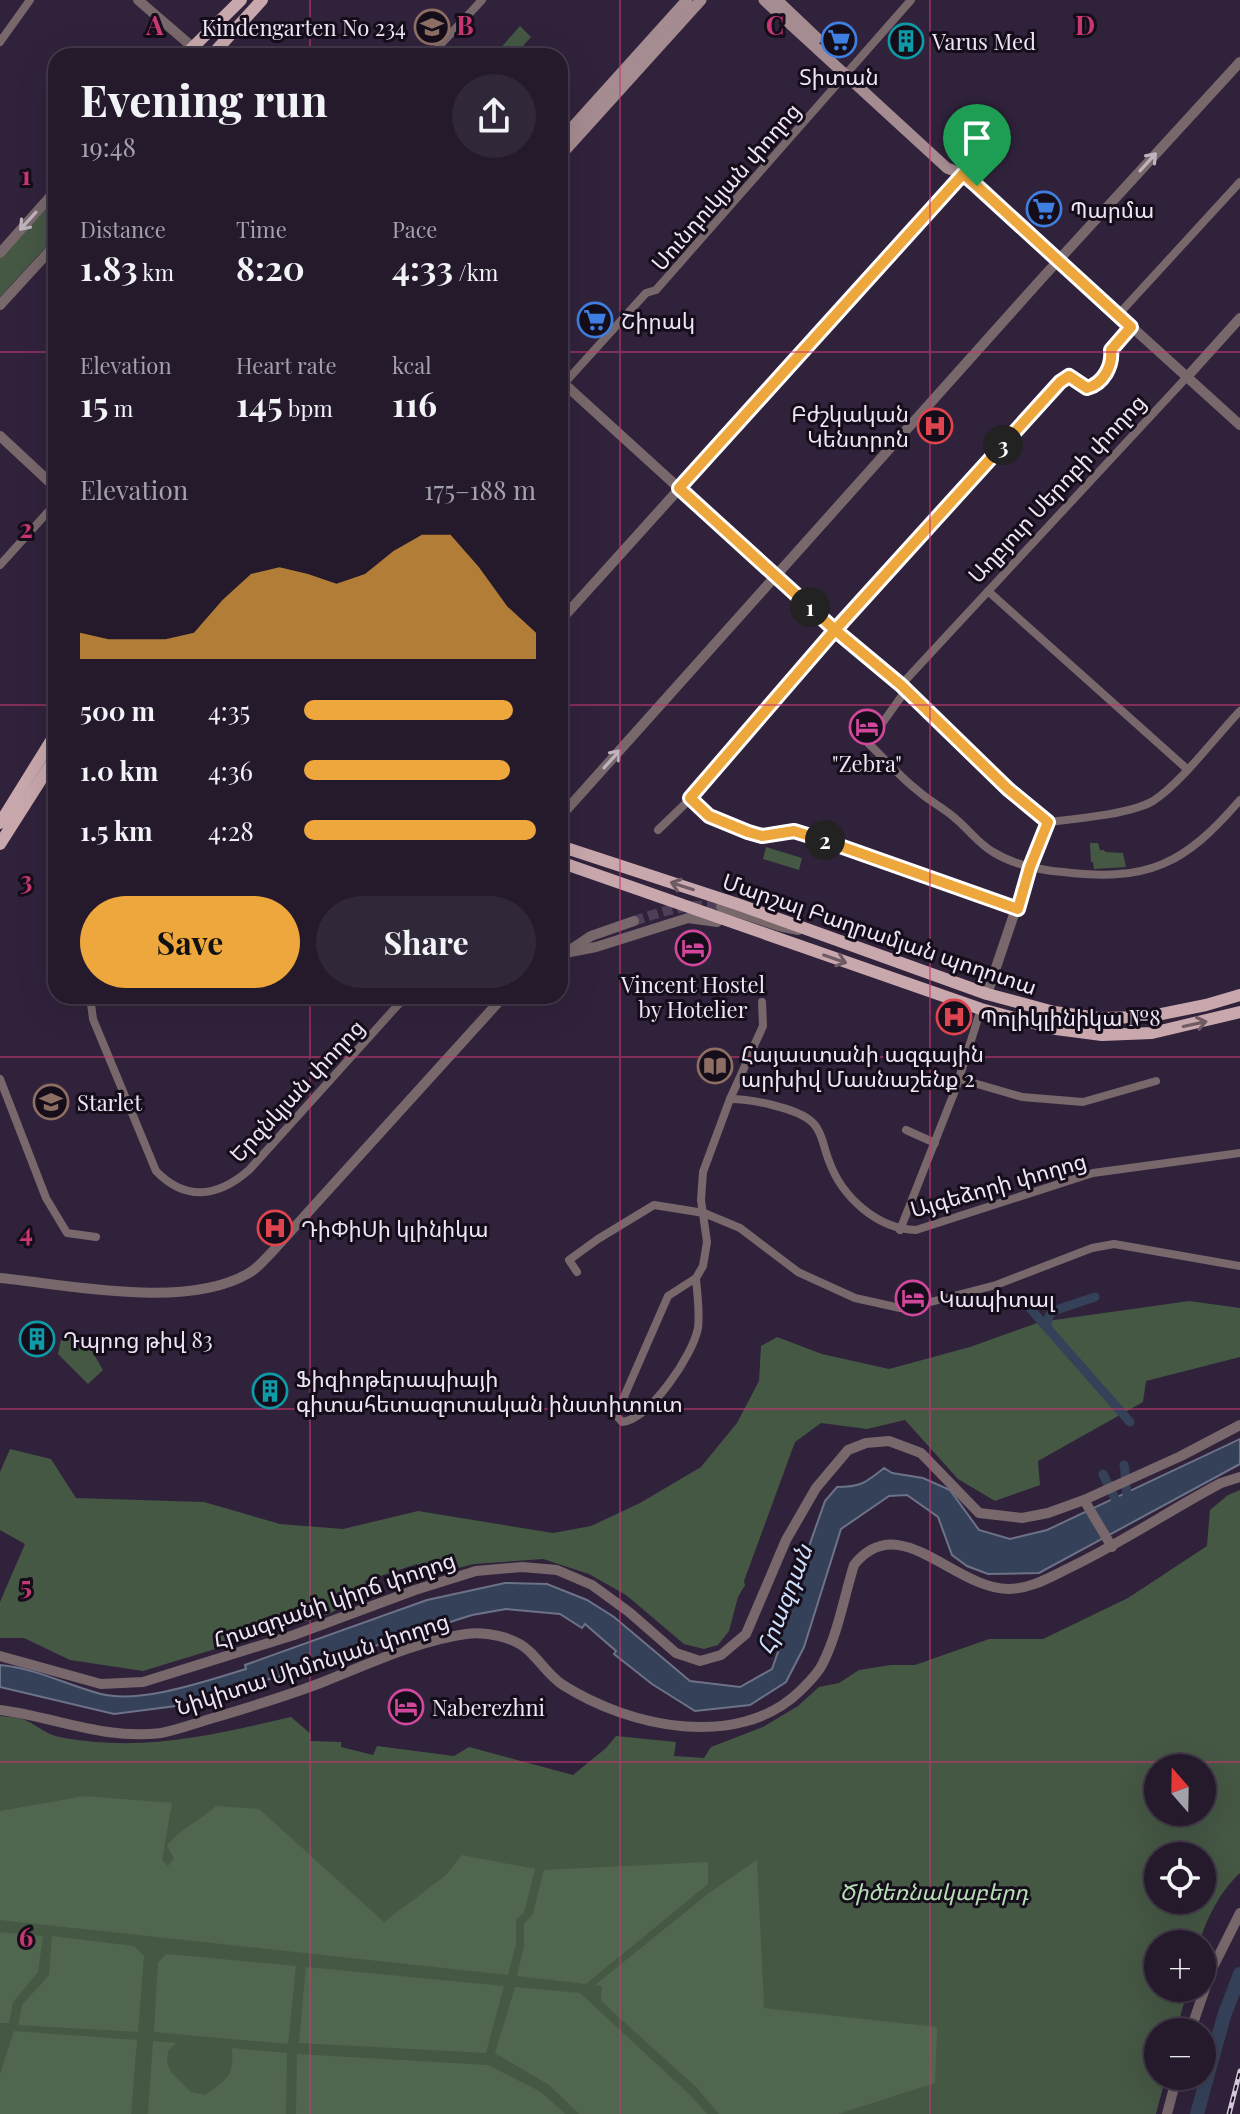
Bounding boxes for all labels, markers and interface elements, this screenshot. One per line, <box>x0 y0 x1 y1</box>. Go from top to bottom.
text: A <box>145 7 164 42</box>
text: B <box>456 7 474 42</box>
text: C <box>766 7 784 42</box>
text: D <box>1075 7 1095 42</box>
school or university icon: Kindengarten No 234 <box>413 8 451 46</box>
place label: Kindengarten No 234 <box>202 12 406 42</box>
supermarket icon: Տիտան <box>820 21 858 59</box>
building icon: Varus Med <box>887 22 925 60</box>
place label: Varus Med <box>931 26 1036 56</box>
place label: Տիտան <box>799 61 879 91</box>
text: Evening run <box>80 69 328 128</box>
button: share <box>452 74 536 158</box>
street label: Սունդուկյան փողոց <box>644 96 806 276</box>
pin <box>943 104 1011 186</box>
icon: arrive <box>955 116 999 160</box>
text: 19:48 <box>80 129 136 164</box>
one-way arrow <box>1139 153 1157 173</box>
text: 1 <box>21 157 31 192</box>
supermarket icon: Պարմա <box>1025 190 1063 228</box>
place label: Պարմա <box>1070 194 1154 224</box>
one-way arrow <box>19 211 37 231</box>
text: Distance <box>80 214 166 244</box>
text: Time <box>236 214 287 244</box>
text: Pace <box>392 214 438 244</box>
text: 1.83 <box>80 244 137 290</box>
text: 8:20 <box>236 244 305 290</box>
text: 4:33 <box>392 244 453 290</box>
text: km <box>137 257 174 287</box>
text: /km <box>453 257 498 287</box>
supermarket icon: Շիրակ <box>576 301 614 339</box>
place label: Շիրակ <box>621 305 695 335</box>
text: Elevation <box>80 350 172 380</box>
text: Heart rate <box>236 350 337 380</box>
text: kcal <box>392 350 431 380</box>
text: 15 <box>80 380 108 426</box>
text: 145 <box>236 380 283 426</box>
text: 116 <box>392 380 437 426</box>
street label: Աղբյուր Սերոբի փողոց <box>960 387 1152 589</box>
text: m <box>108 393 133 423</box>
text: bpm <box>283 393 333 423</box>
place label: Բժշկական Կենտրոն <box>791 398 909 453</box>
hospital icon: Բժշկական Կենտրոն <box>916 407 954 445</box>
pin: 3 <box>983 425 1023 465</box>
text: 3 <box>998 430 1008 460</box>
text: Elevation <box>80 472 188 507</box>
text: 175–188 m <box>424 472 536 507</box>
text: 2 <box>19 510 33 545</box>
pin: 1 <box>790 587 830 627</box>
text: 1 <box>806 592 814 622</box>
text: 500 m <box>80 693 155 728</box>
text: 4:35 <box>208 693 250 728</box>
hotel icon: "Zebra" <box>848 708 886 746</box>
place label: "Zebra" <box>832 748 902 778</box>
one-way arrow <box>602 749 621 770</box>
text: 1.0 km <box>80 753 158 788</box>
text: 4:36 <box>208 753 253 788</box>
text: 1.5 km <box>80 813 153 848</box>
text: 4:28 <box>208 813 254 848</box>
pin: 2 <box>805 820 845 860</box>
text: 2 <box>819 825 831 855</box>
text: 3 <box>20 862 32 897</box>
street label: Մարշալ Բաղրամյան պողոտա <box>719 865 1041 1001</box>
one-way arrow <box>669 878 695 893</box>
button: Save <box>80 896 300 988</box>
button: Share <box>316 896 536 988</box>
hotel icon: Vincent Hostel by Hotelier <box>674 929 712 967</box>
one-way arrow <box>822 952 847 967</box>
place label: Vincent Hostel by Hotelier <box>620 969 765 1024</box>
hospital icon: Պոլիկլինիկա №8 <box>935 998 973 1036</box>
place label: Պոլիկլինիկա №8 <box>980 1002 1161 1032</box>
street label: Երզնկյան փողոց <box>222 1012 370 1168</box>
one-way arrow <box>1182 1016 1207 1031</box>
place label: Հայաստանի ազգային արխիվ Մասնաշենք 2 <box>741 1038 984 1093</box>
library icon: Հայաստանի ազգային արխիվ Մասնաշենք 2 <box>696 1047 734 1085</box>
school or university icon: Starlet <box>32 1083 70 1121</box>
place label: Starlet <box>77 1087 143 1117</box>
street label: Այգեձորի փողոց <box>906 1145 1090 1223</box>
hospital icon: ԴիՓիՍի կլինիկա <box>256 1209 294 1247</box>
place label: ԴիՓիՍի կլինիկա <box>301 1213 489 1243</box>
text: 4 <box>19 1214 33 1249</box>
hotel icon: Կապիտալ <box>894 1279 932 1317</box>
place label: Կապիտալ <box>939 1283 1056 1313</box>
building icon: Դպրոց թիվ 83 <box>18 1320 56 1358</box>
place label: Դպրոց թիվ 83 <box>63 1324 213 1354</box>
place label: Ֆիզիոթերապիայի գիտահետազոտական ինստիտուտ <box>296 1363 683 1418</box>
building icon: Ֆիզիոթերապիայի գիտահետազոտական ինստիտուտ <box>251 1372 289 1410</box>
water label: Հրազդան <box>747 1538 819 1658</box>
street label: Հրազդանի կիրճ փողոց <box>209 1543 459 1655</box>
text: 5 <box>20 1567 32 1602</box>
street label: Նիկիտա Սիմոնյան փողոց <box>172 1605 452 1721</box>
hotel icon: Naberezhni <box>387 1688 425 1726</box>
place label: Naberezhni <box>432 1692 545 1722</box>
north arrow <box>1144 1754 1216 1826</box>
map controls <box>1144 1754 1216 2090</box>
button: locate <box>1144 1842 1216 1914</box>
park label: Ծիծեռնակաբերդ <box>840 1876 1029 1906</box>
text: 6 <box>19 1919 33 1954</box>
button: + <box>1144 1930 1216 2002</box>
button: − <box>1144 2018 1216 2090</box>

